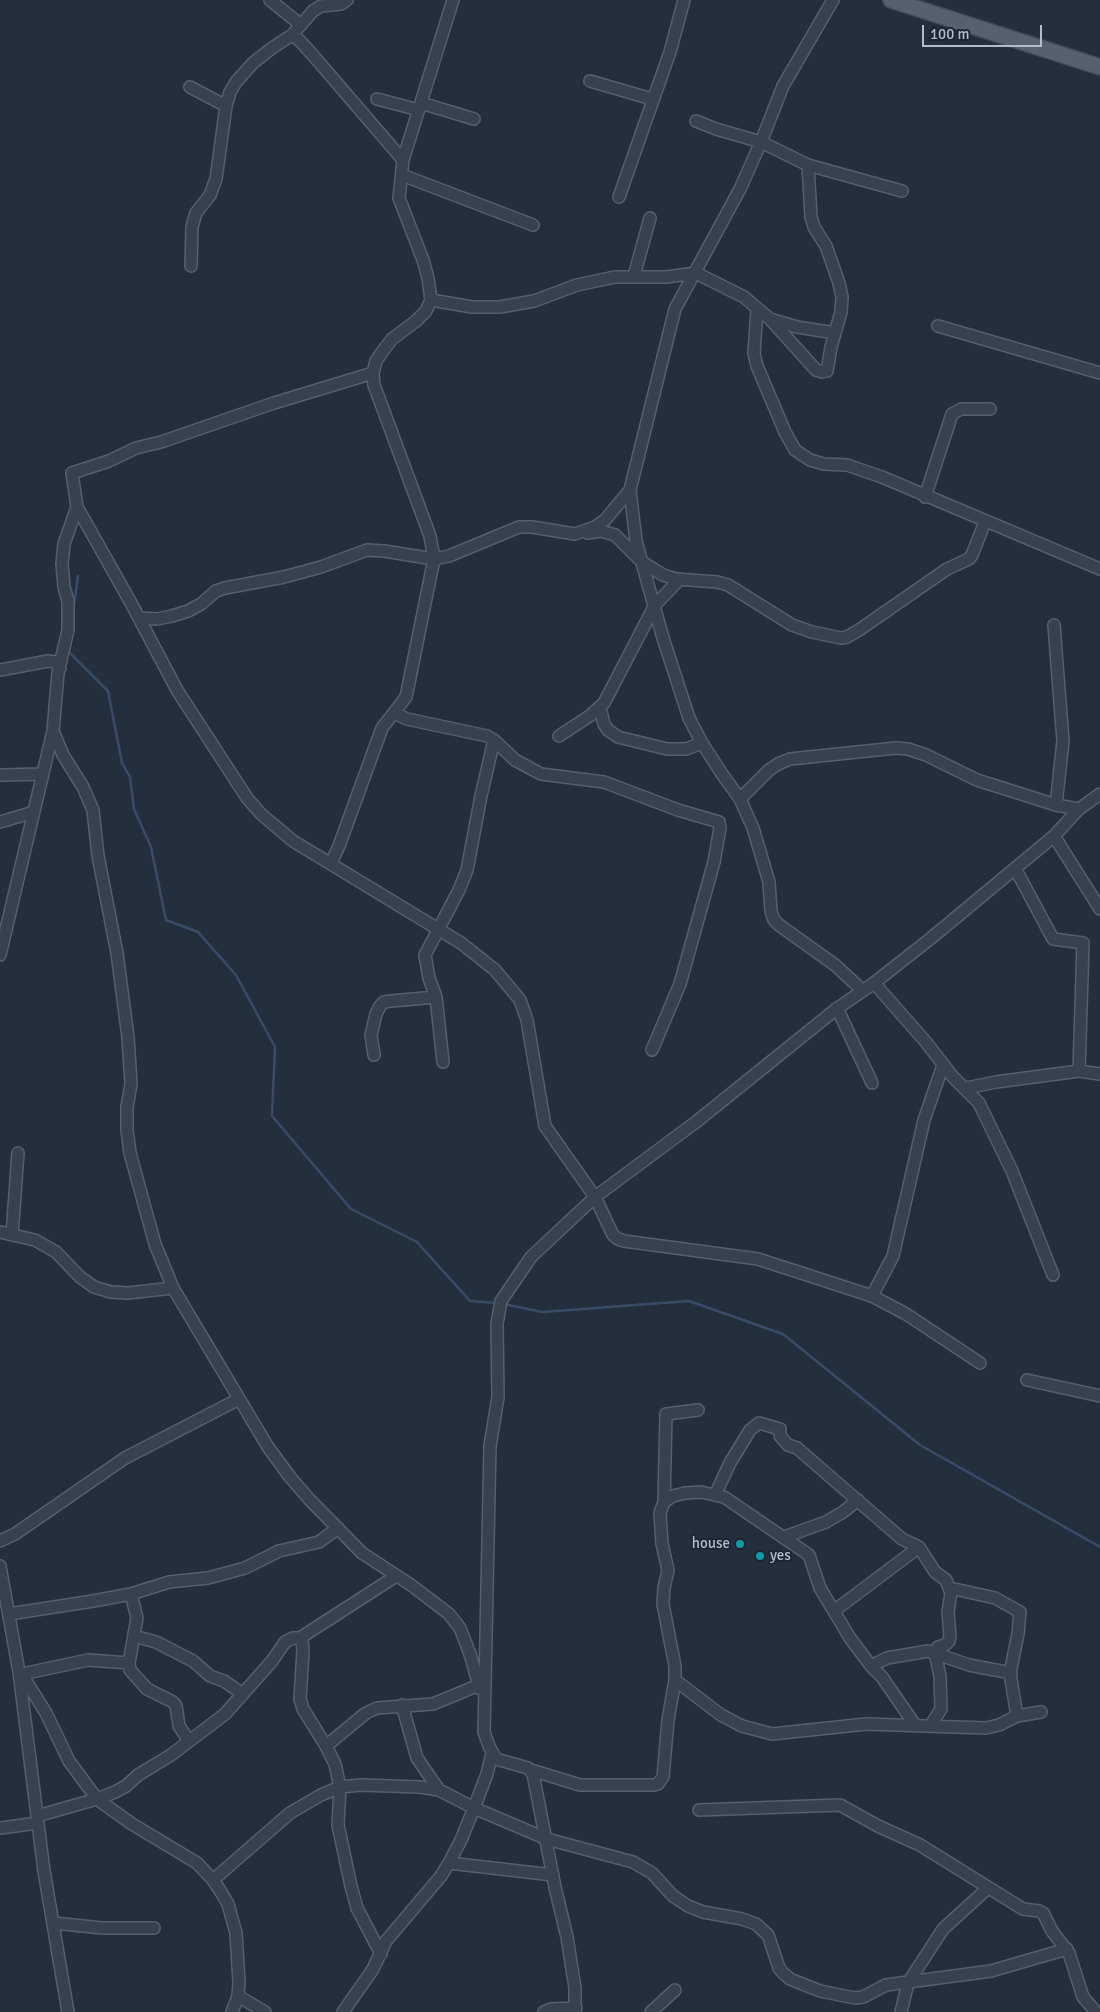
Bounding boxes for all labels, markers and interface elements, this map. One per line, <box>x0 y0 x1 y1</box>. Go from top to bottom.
scale bar <box>925 15 1045 47</box>
text: 100 m <box>930 25 970 43</box>
place label: house <box>692 1535 730 1553</box>
marker: house <box>734 1538 746 1550</box>
place label: yes <box>770 1547 791 1565</box>
marker: yes <box>754 1550 766 1562</box>

